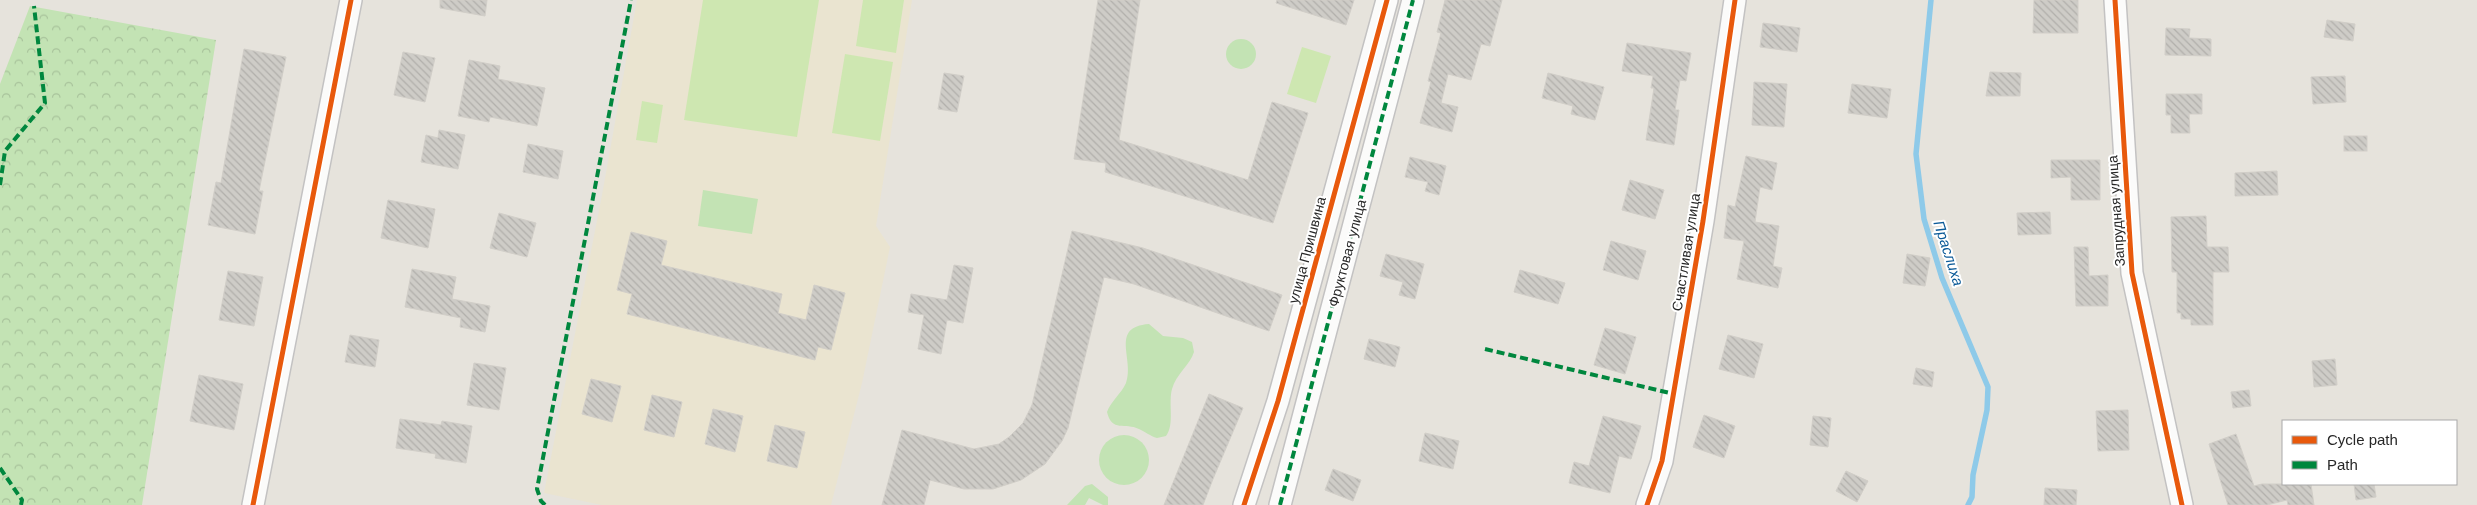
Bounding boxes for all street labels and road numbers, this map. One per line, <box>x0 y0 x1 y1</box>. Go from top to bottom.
street label: Запрудная улица <box>2104 155 2128 267</box>
street label: Счастливая улица <box>1669 192 1703 312</box>
street label: улица Пришвина <box>1285 195 1329 305</box>
street label: Фруктовая улица <box>1325 197 1369 308</box>

